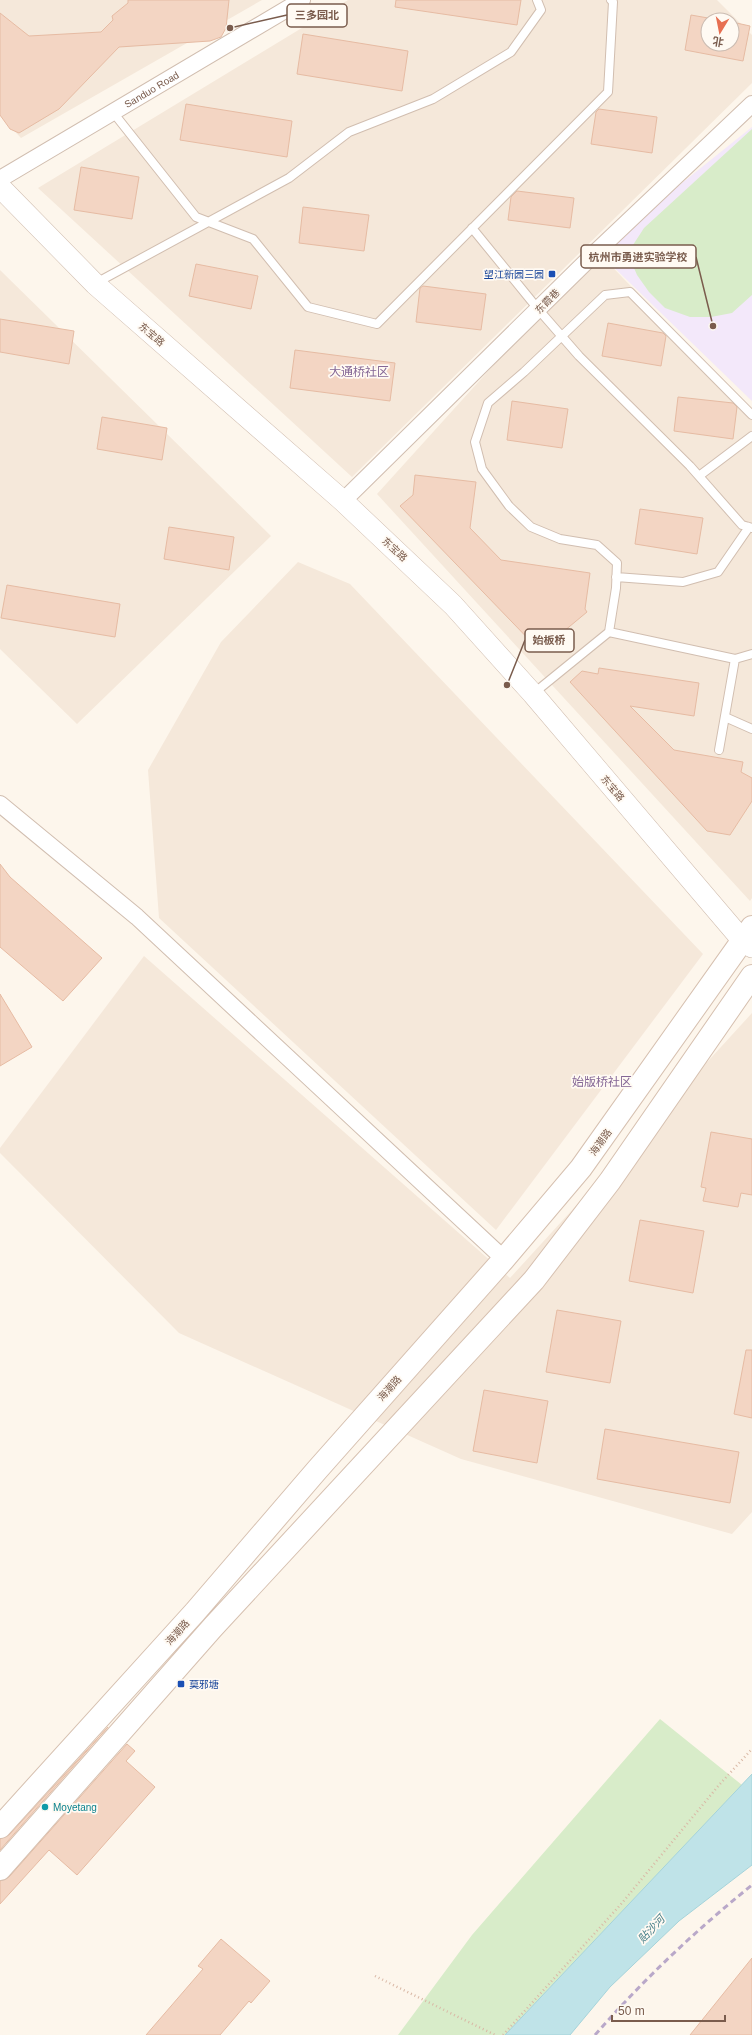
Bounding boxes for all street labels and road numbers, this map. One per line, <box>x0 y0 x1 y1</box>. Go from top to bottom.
street label: Sanduo Road <box>123 69 181 110</box>
street label: 东霞巷 <box>533 287 562 316</box>
street label: 东宝路 <box>137 320 167 348</box>
street label: 东宝路 <box>380 535 409 564</box>
street label: 东宝路 <box>599 773 626 803</box>
street label: 海潮路 <box>587 1127 614 1158</box>
street label: 海潮路 <box>375 1374 403 1403</box>
street label: 海潮路 <box>163 1618 191 1647</box>

